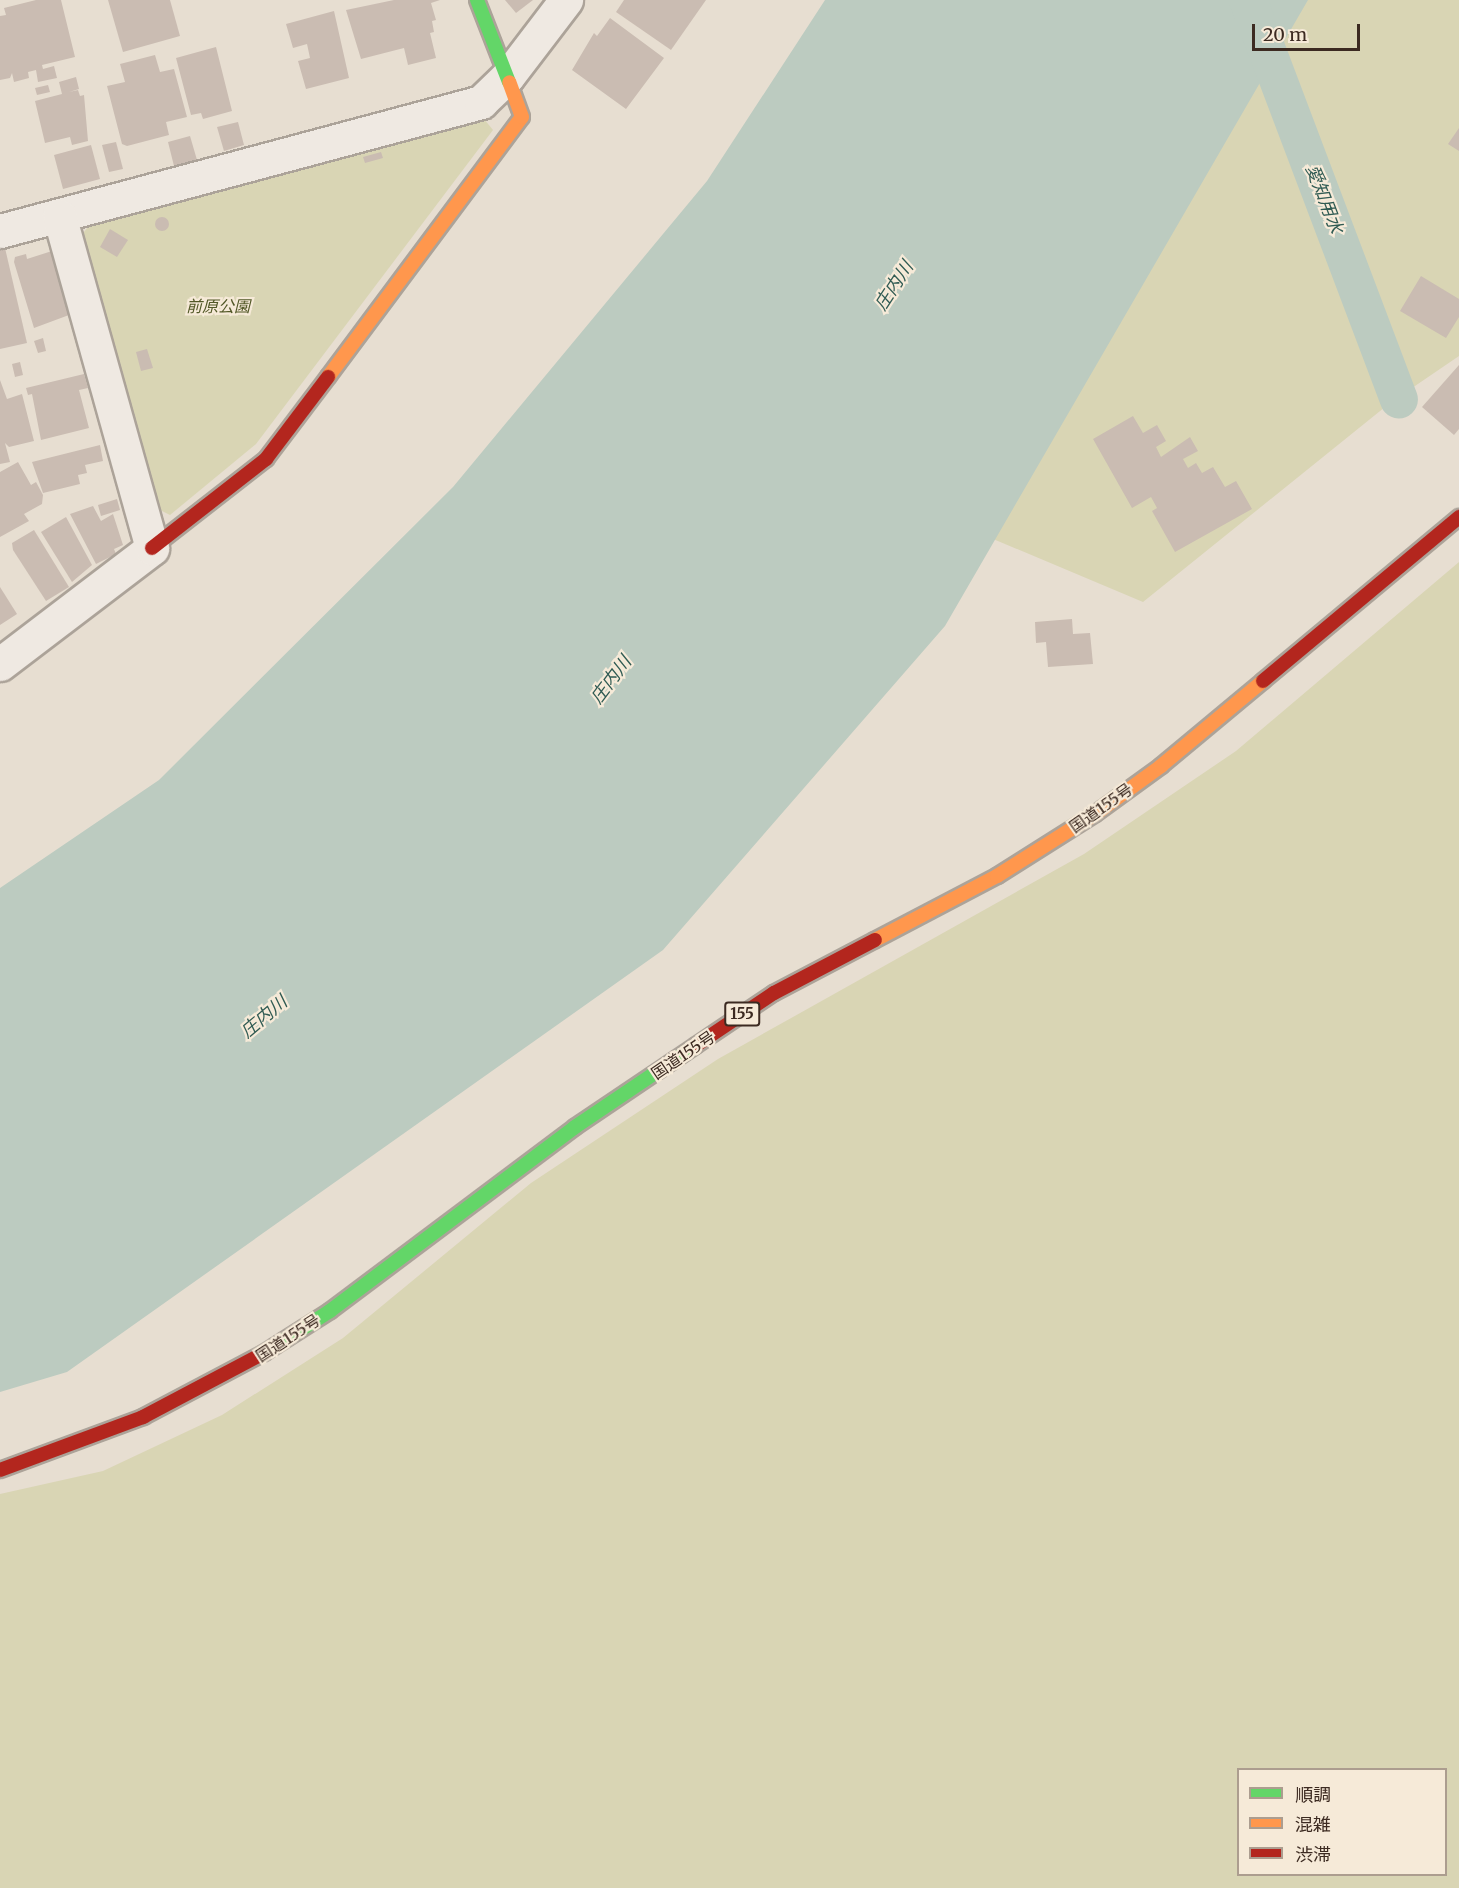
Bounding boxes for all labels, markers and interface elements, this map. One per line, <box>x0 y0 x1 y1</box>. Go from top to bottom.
scale bar <box>1255 12 1363 50</box>
text: 20 m <box>1263 23 1307 46</box>
water label: 愛知用水 <box>1301 162 1347 236</box>
water label: 庄内川 <box>870 257 918 315</box>
park label: 前原公園 <box>186 296 250 316</box>
water label: 庄内川 <box>586 652 636 708</box>
street label: 国道155号 <box>1066 779 1136 837</box>
water label: 庄内川 <box>236 991 292 1043</box>
road number: 155 <box>724 1002 760 1026</box>
street label: 国道155号 <box>648 1027 718 1083</box>
street label: 国道155号 <box>252 1310 324 1366</box>
legend <box>1237 1768 1447 1876</box>
text: 順調 <box>1295 1783 1331 1806</box>
text: 混雑 <box>1295 1813 1331 1836</box>
text: 渋滞 <box>1295 1843 1331 1866</box>

